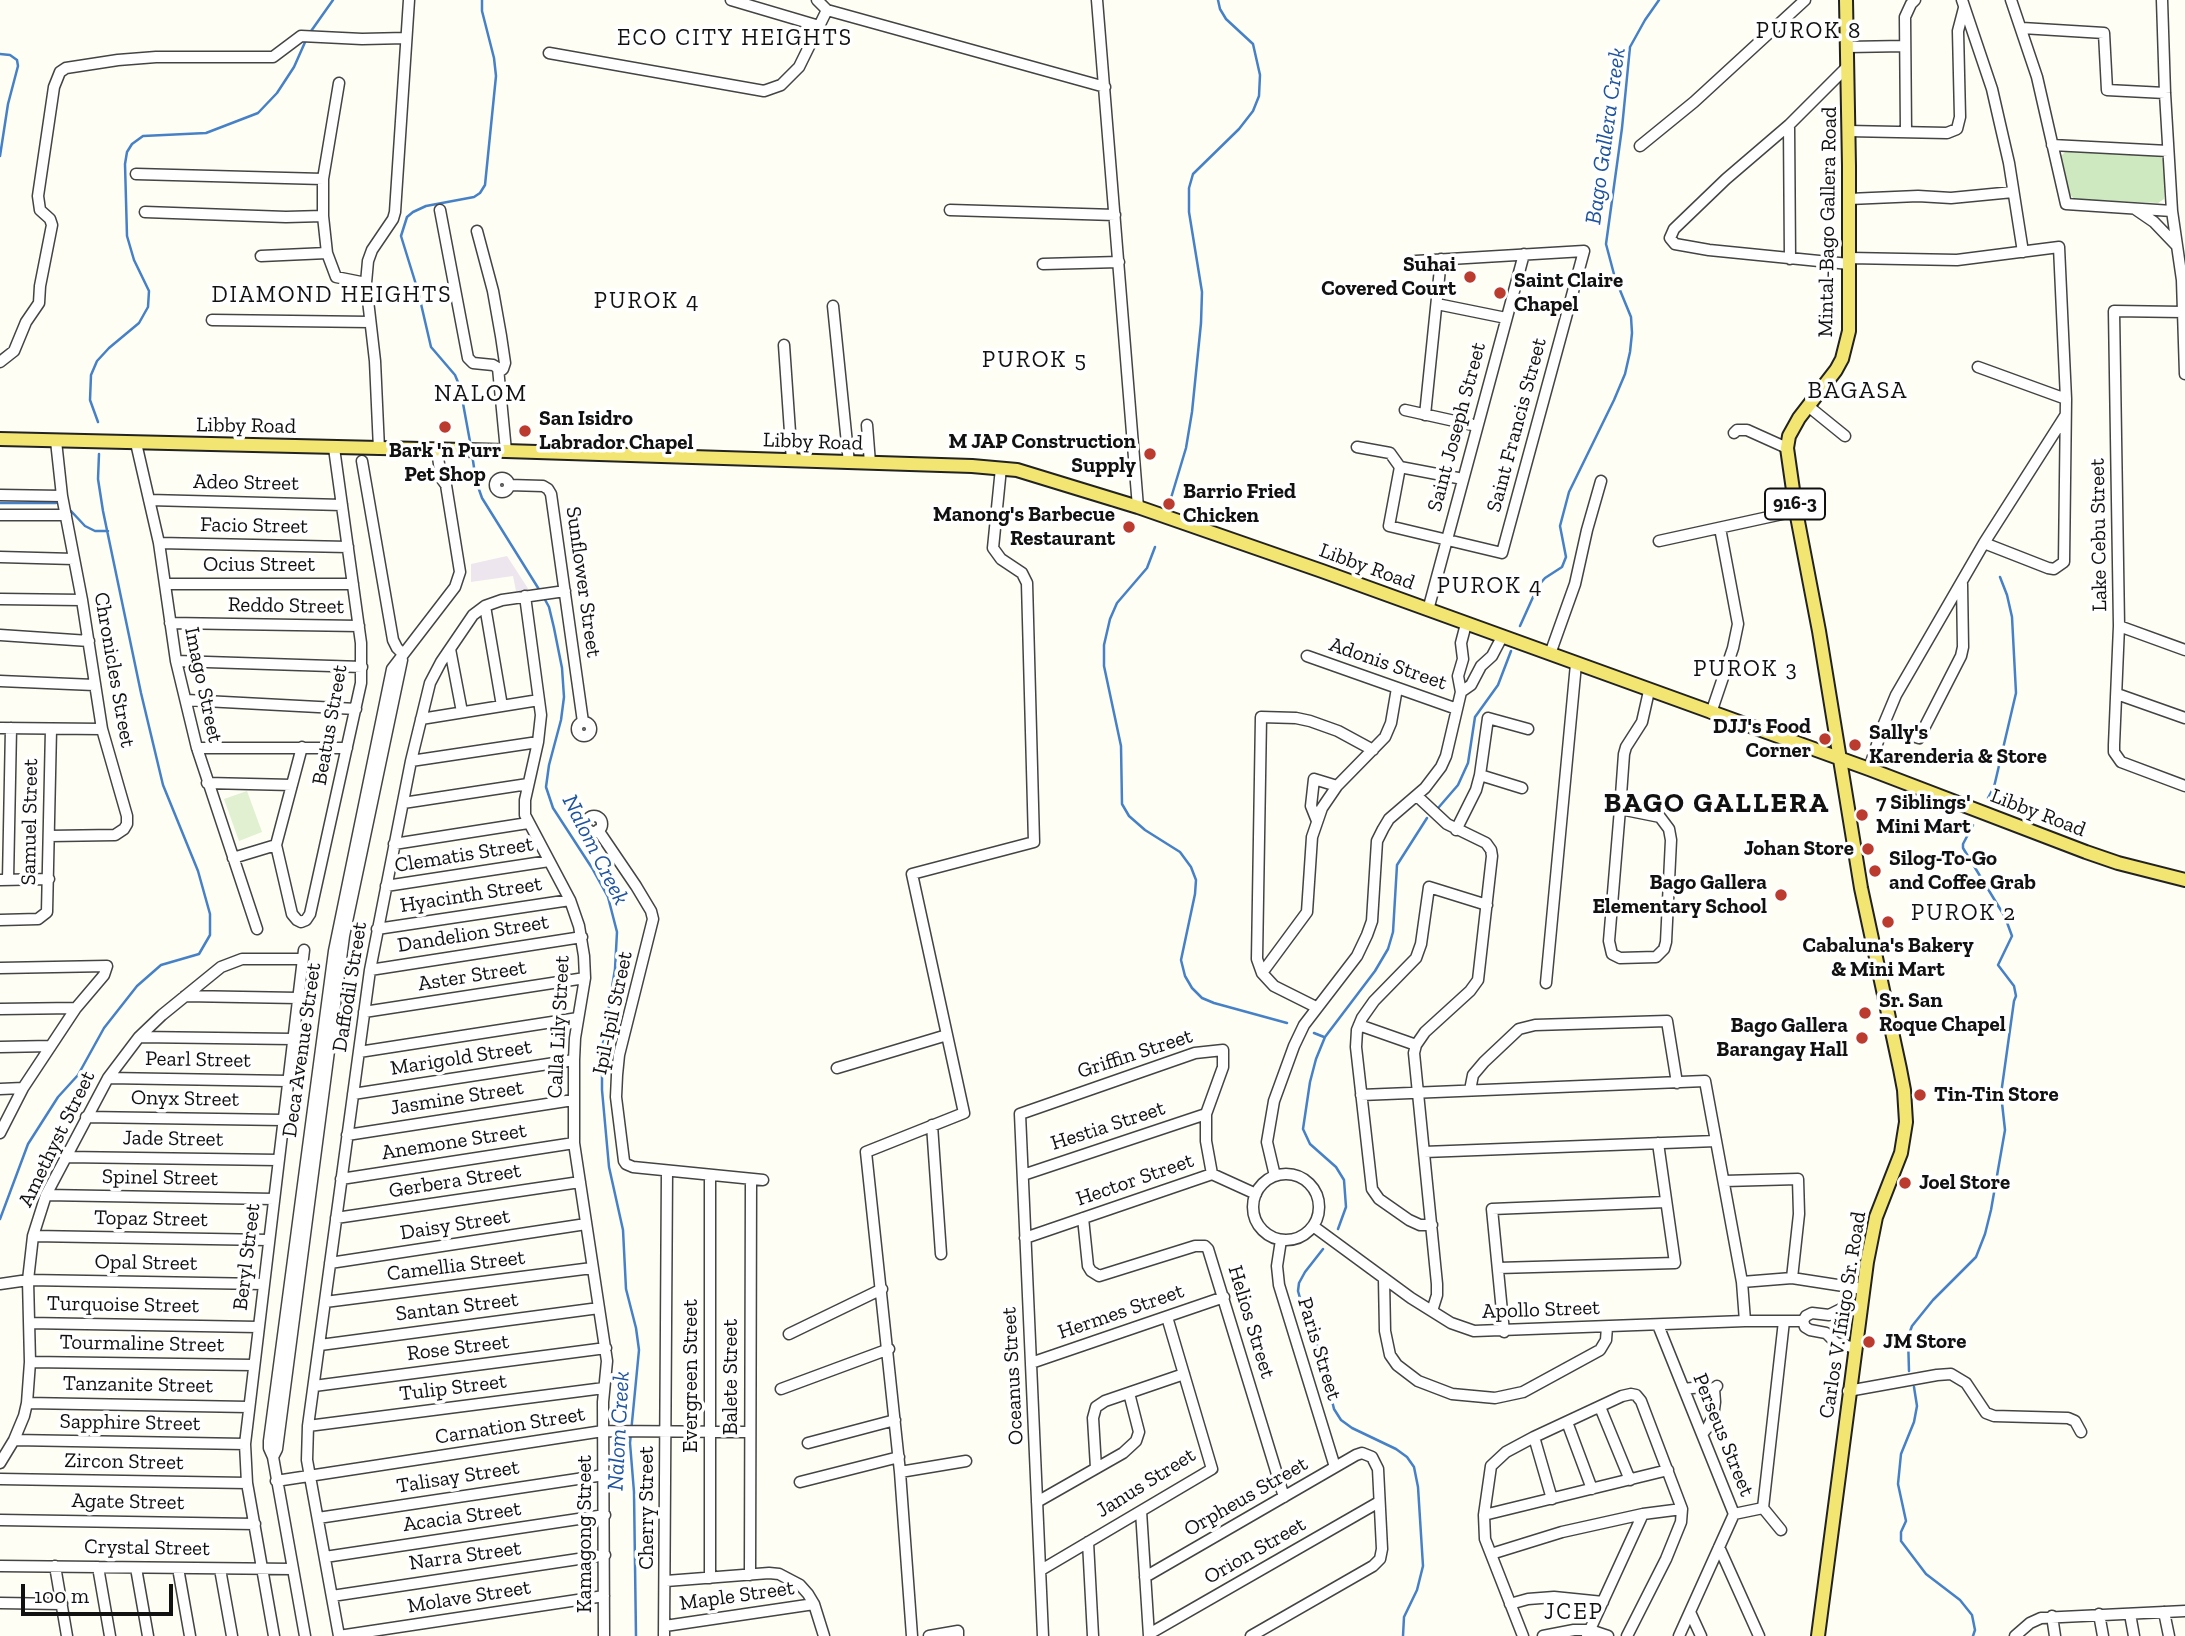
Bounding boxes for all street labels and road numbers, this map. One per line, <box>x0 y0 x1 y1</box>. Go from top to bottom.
street label: Mintal-Bago Gallera Road <box>1813 106 1843 338</box>
street label: Saint Francis Street <box>1482 335 1552 515</box>
street label: Saint Joseph Street <box>1422 340 1492 514</box>
street label: Libby Road <box>196 413 296 439</box>
street label: Libby Road <box>763 428 863 456</box>
street label: Lake Cebu Street <box>2085 458 2113 612</box>
street label: Adeo Street <box>193 469 299 497</box>
road number: 916-3 <box>1765 489 1825 520</box>
street label: Sunflower Street <box>560 505 606 659</box>
street label: Facio Street <box>200 512 308 540</box>
street label: Libby Road <box>1316 538 1418 596</box>
street label: Ocius Street <box>203 552 315 578</box>
street label: Chronicles Street <box>88 590 140 750</box>
street label: Reddo Street <box>228 592 344 620</box>
street label: Imago Street <box>178 625 228 745</box>
street label: Adonis Street <box>1326 632 1450 696</box>
street label: Beatus Street <box>307 663 353 787</box>
street label: Samuel Street <box>16 758 44 886</box>
street label: Libby Road <box>1987 783 2089 843</box>
street label: Clematis Street <box>393 832 535 878</box>
street label: Hyacinth Street <box>398 871 544 919</box>
street label: Dandelion Street <box>396 910 550 958</box>
street label: Daffodil Street <box>327 920 373 1054</box>
street label: Ipil-Ipil Street <box>588 949 638 1077</box>
street label: Aster Street <box>416 955 528 997</box>
street label: Calla Lily Street <box>543 955 575 1099</box>
street label: Deca Avenue Street <box>277 961 327 1139</box>
street label: Griffin Street <box>1074 1024 1196 1084</box>
street label: Marigold Street <box>389 1034 533 1082</box>
street label: Pearl Street <box>145 1046 251 1074</box>
street label: Amethyst Street <box>13 1067 101 1211</box>
street label: Jasmine Street <box>389 1075 525 1121</box>
street label: Onyx Street <box>131 1085 239 1113</box>
street label: Hestia Street <box>1048 1096 1168 1156</box>
street label: Anemone Street <box>380 1118 528 1166</box>
street label: Jade Street <box>122 1126 224 1152</box>
street label: Hector Street <box>1073 1148 1197 1212</box>
street label: Gerbera Street <box>387 1158 523 1204</box>
street label: Spinel Street <box>102 1164 218 1192</box>
street label: Beryl Street <box>228 1202 266 1312</box>
street label: Daisy Street <box>398 1204 512 1246</box>
street label: Topaz Street <box>94 1205 208 1233</box>
street label: Carlos V. Iñigo Sr. Road <box>1814 1210 1872 1420</box>
street label: Camellia Street <box>385 1245 527 1287</box>
street label: Opal Street <box>94 1250 198 1276</box>
street label: Helios Street <box>1222 1262 1280 1382</box>
street label: Hermes Street <box>1055 1279 1187 1345</box>
street label: Santan Street <box>394 1287 520 1327</box>
street label: Turquoise Street <box>47 1291 199 1319</box>
street label: Paris Street <box>1291 1295 1347 1403</box>
street label: Apollo Street <box>1482 1295 1600 1325</box>
street label: Evergreen Street <box>678 1299 704 1453</box>
street label: Oceanus Street <box>997 1306 1029 1446</box>
street label: Balete Street <box>718 1319 744 1435</box>
street label: Rose Street <box>406 1329 510 1367</box>
street label: Tourmaline Street <box>59 1330 225 1358</box>
street label: Tulip Street <box>398 1369 508 1407</box>
street label: Perseus Street <box>1687 1370 1759 1500</box>
street label: Tanzanite Street <box>63 1371 213 1399</box>
street label: Carnation Street <box>433 1402 587 1450</box>
street label: Sapphire Street <box>59 1409 201 1437</box>
street label: Janus Street <box>1092 1443 1200 1523</box>
street label: Cherry Street <box>634 1446 660 1570</box>
street label: Zircon Street <box>64 1448 184 1476</box>
street label: Orpheus Street <box>1180 1451 1312 1543</box>
street label: Talisay Street <box>395 1455 521 1499</box>
street label: Kamagong Street <box>572 1455 598 1613</box>
street label: Agate Street <box>71 1488 185 1516</box>
street label: Acacia Street <box>401 1496 523 1538</box>
street label: Orion Street <box>1200 1512 1310 1590</box>
street label: Crystal Street <box>84 1534 210 1562</box>
street label: Narra Street <box>407 1536 523 1576</box>
street label: Molave Street <box>406 1575 532 1619</box>
street label: Maple Street <box>678 1575 796 1617</box>

